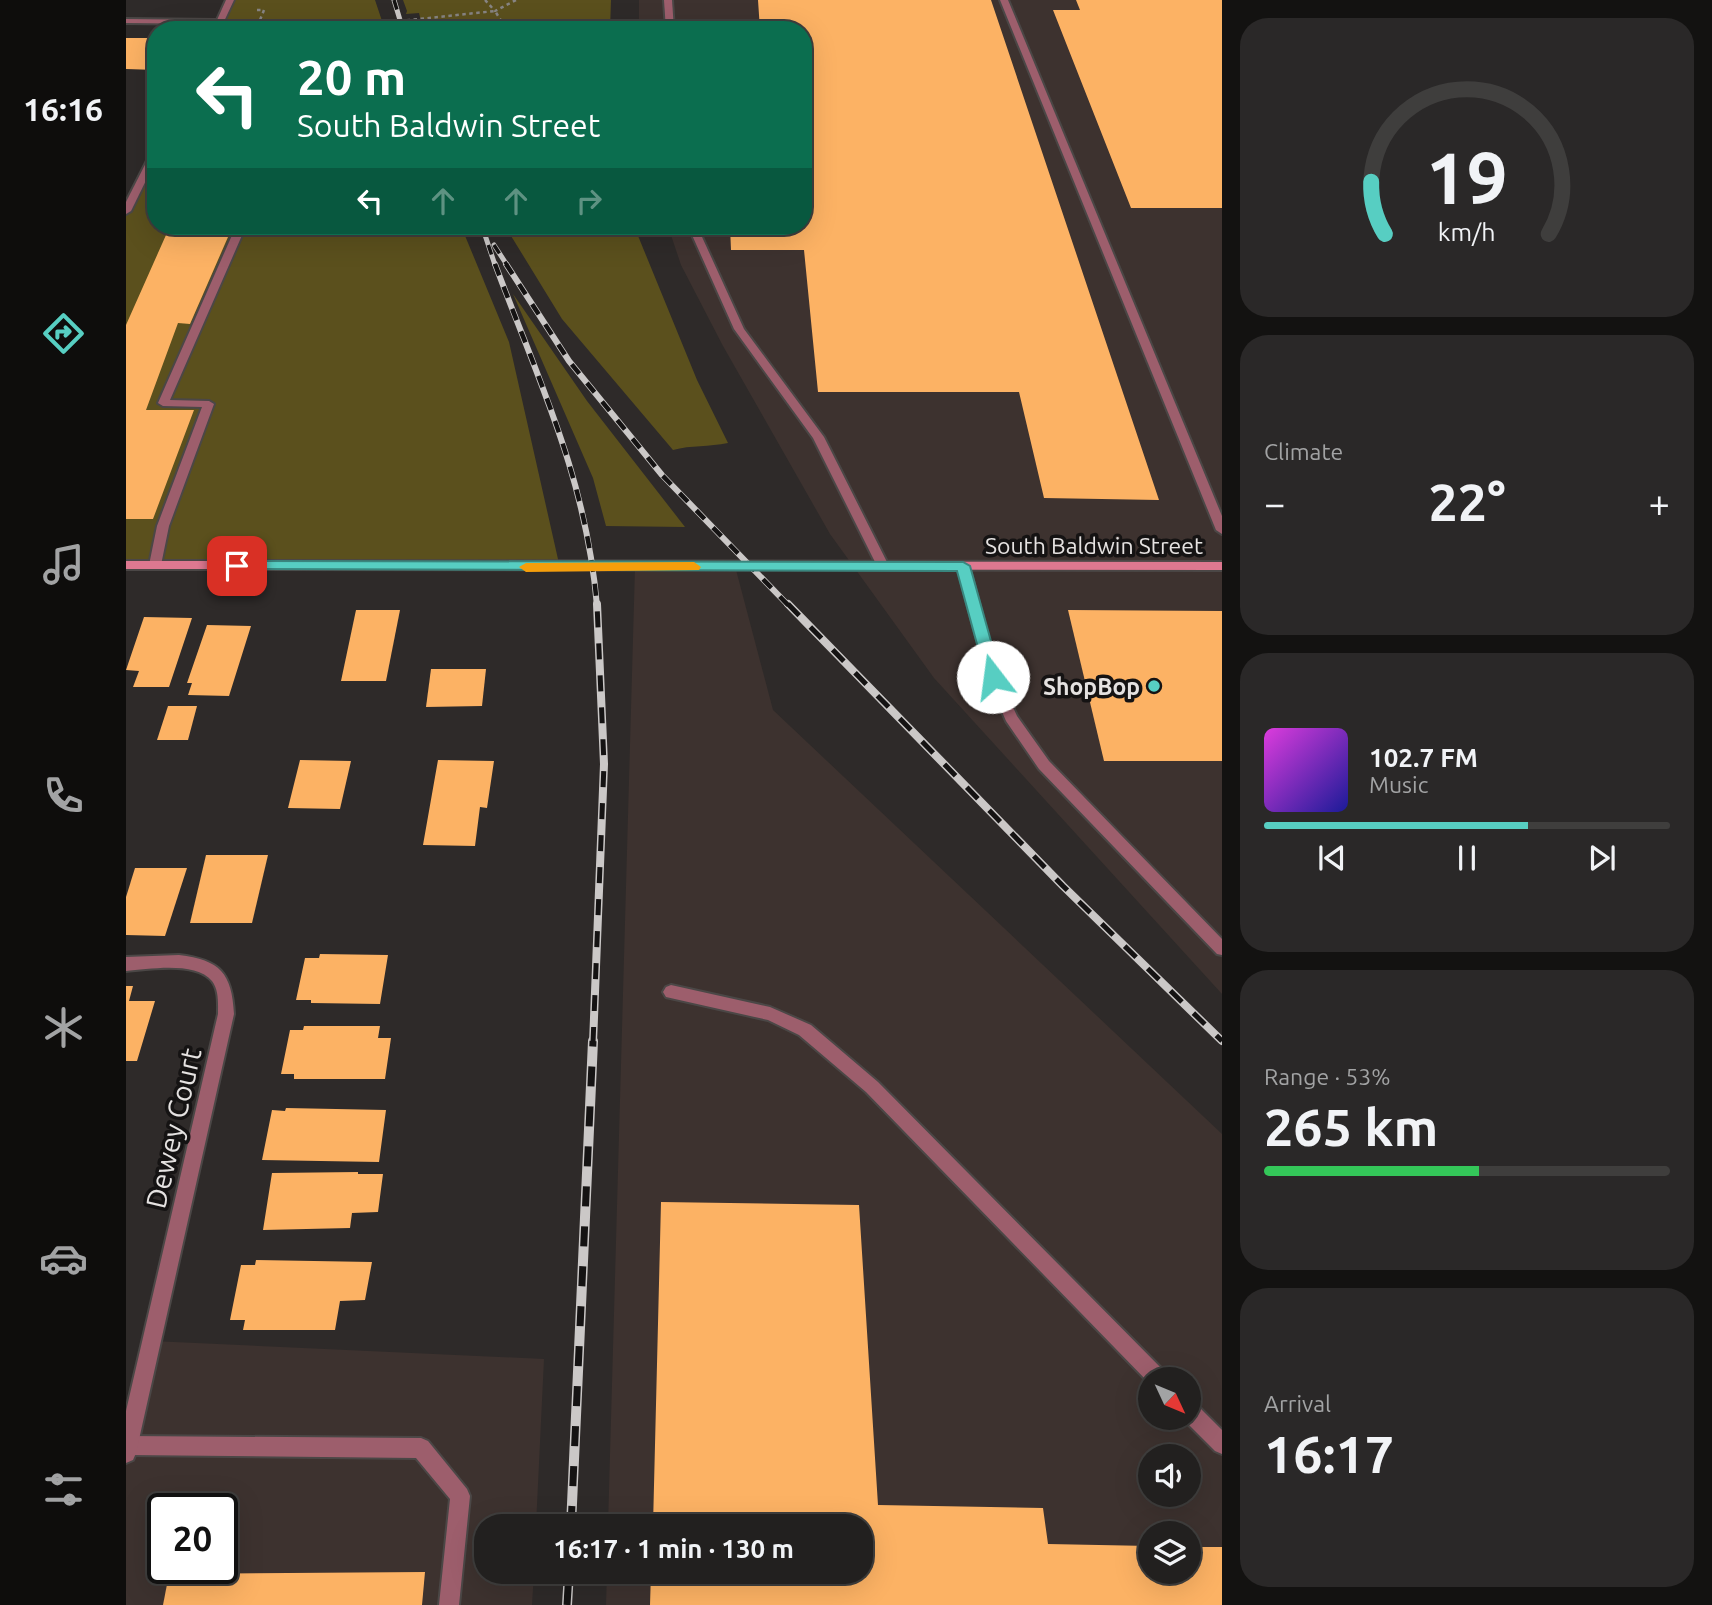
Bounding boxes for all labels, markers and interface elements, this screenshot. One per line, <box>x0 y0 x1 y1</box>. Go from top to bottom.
icon: left <box>182 49 273 140</box>
text: 20 m <box>297 49 406 104</box>
text: 16:16 <box>23 91 103 127</box>
text: South Baldwin Street <box>297 107 600 143</box>
text: 19 <box>1426 136 1508 218</box>
icon: left <box>351 182 389 220</box>
icon: ahead <box>424 182 462 220</box>
icon: ahead <box>497 182 535 220</box>
icon: right <box>570 182 608 220</box>
text: km/h <box>1438 218 1496 246</box>
icon: directions <box>39 309 88 358</box>
text: Climate <box>1264 439 1343 464</box>
text: 22° <box>1428 473 1506 531</box>
text: − <box>1264 482 1285 524</box>
text: + <box>1649 482 1670 524</box>
street label: South Baldwin Street <box>985 533 1203 558</box>
pin <box>207 536 267 596</box>
icon: music <box>39 540 88 589</box>
icon: arrive <box>218 547 256 585</box>
position arrow <box>956 640 1030 714</box>
place label: ShopBop <box>1043 674 1140 699</box>
marker: ShopBop <box>1146 678 1162 694</box>
text: 102.7 FM <box>1369 743 1478 772</box>
icon: phone <box>39 771 88 820</box>
text: Music <box>1369 772 1428 797</box>
icon: previous <box>1313 839 1351 877</box>
icon: pause <box>1448 839 1486 877</box>
icon: next <box>1583 839 1621 877</box>
icon: climate <box>39 1003 88 1052</box>
street label: Dewey Court <box>140 1045 206 1211</box>
text: Range · 53% <box>1264 1064 1391 1089</box>
text: 265 km <box>1264 1098 1438 1156</box>
icon: car <box>39 1234 88 1283</box>
north arrow <box>1138 1367 1200 1430</box>
map controls <box>1138 1367 1201 1584</box>
text: Arrival <box>1264 1391 1331 1416</box>
text: 16:17 <box>1264 1425 1394 1483</box>
button: sound <box>1138 1444 1201 1507</box>
icon: filters <box>39 1465 88 1514</box>
speed limit sign: 20 <box>147 1493 238 1584</box>
button: layers <box>1138 1521 1201 1584</box>
text: 16:17 · 1 min · 130 m <box>553 1534 794 1563</box>

